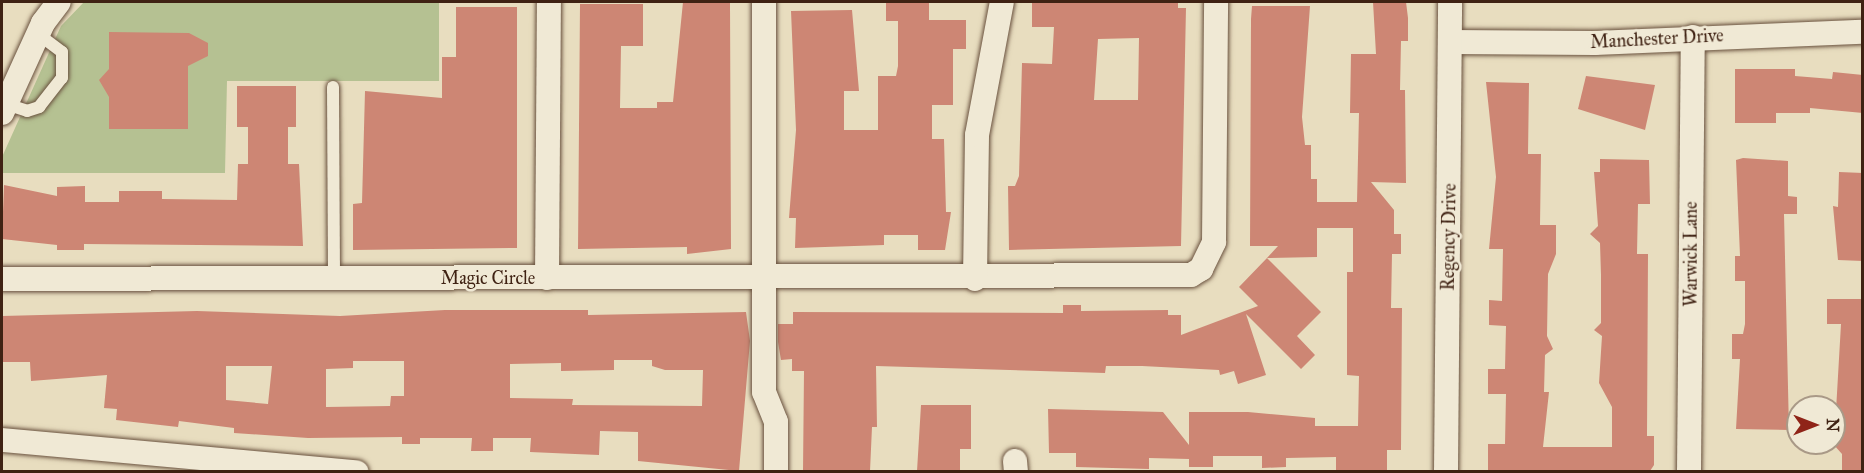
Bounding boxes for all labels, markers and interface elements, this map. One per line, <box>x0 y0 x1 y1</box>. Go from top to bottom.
street label: Manchester Drive <box>1590 25 1724 53</box>
street label: Regency Drive <box>1437 183 1461 291</box>
street label: Warwick Lane <box>1680 201 1702 307</box>
street label: Magic Circle <box>441 267 535 289</box>
north arrow <box>1786 395 1846 455</box>
text: N <box>1823 418 1842 432</box>

